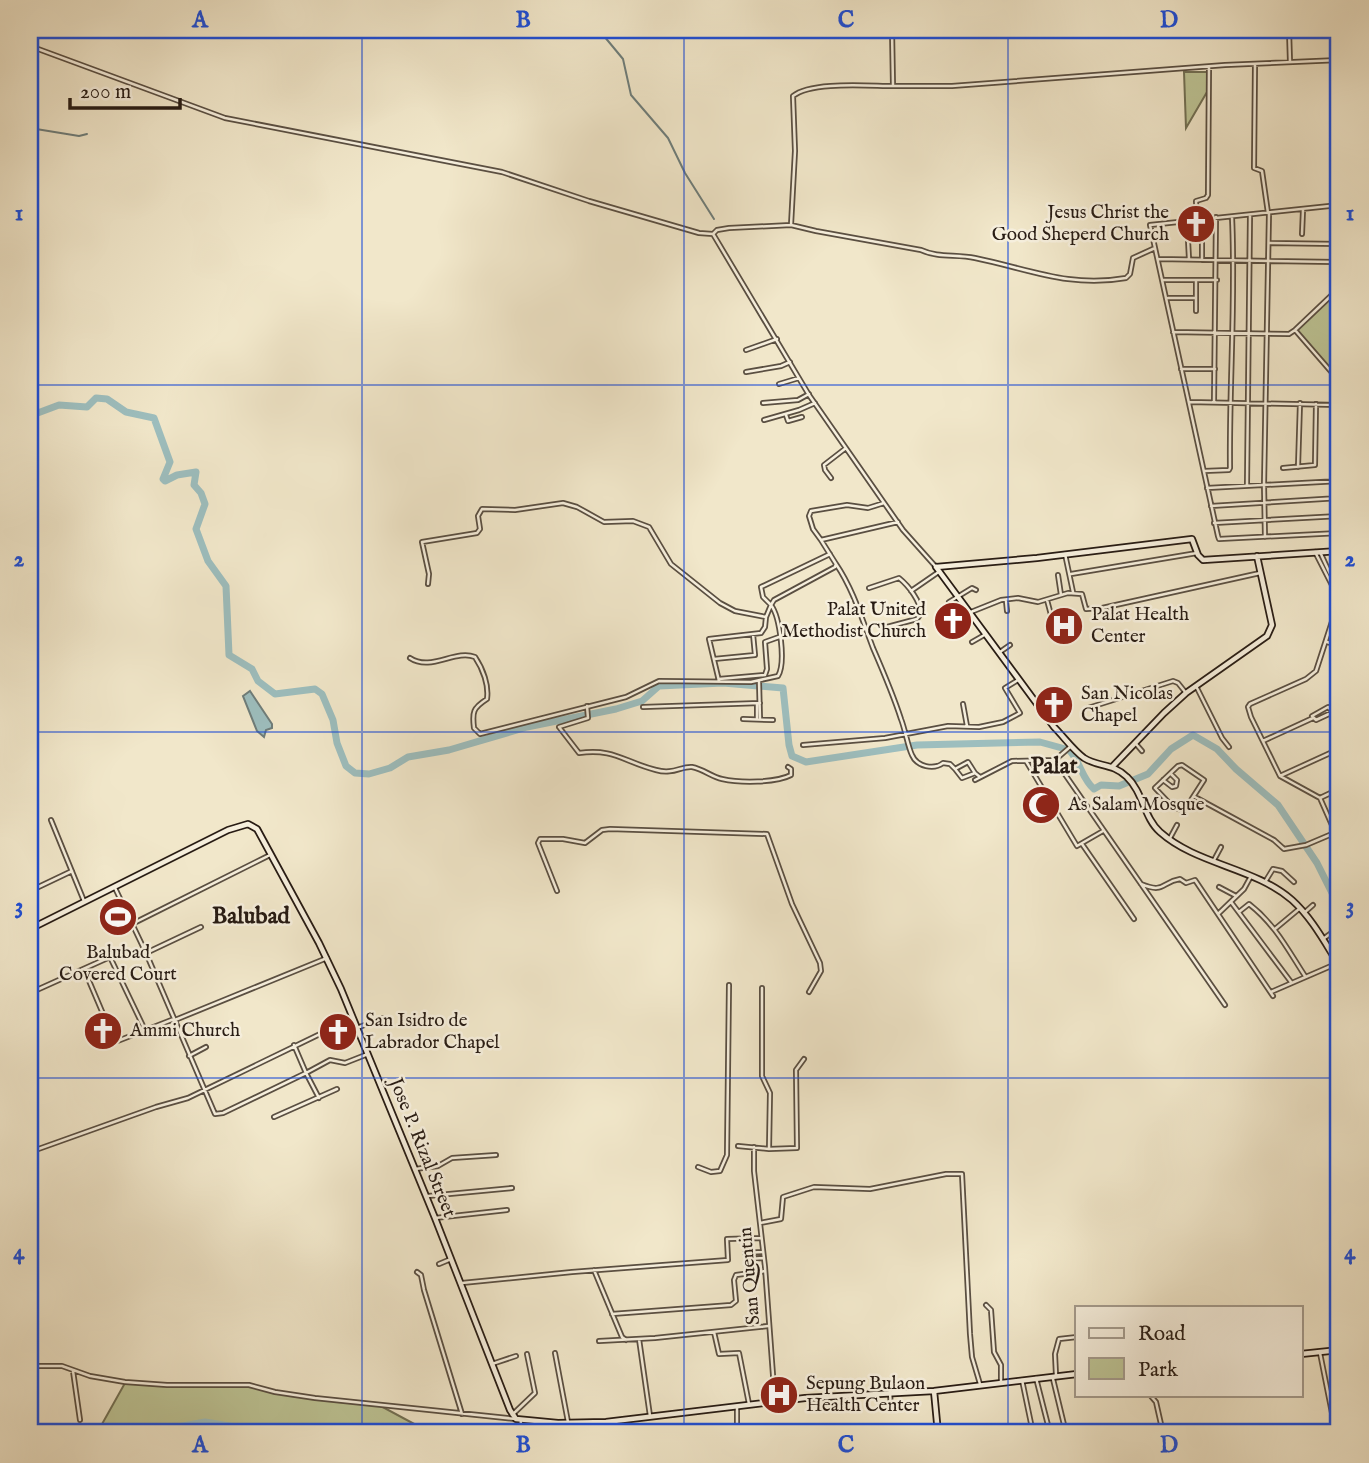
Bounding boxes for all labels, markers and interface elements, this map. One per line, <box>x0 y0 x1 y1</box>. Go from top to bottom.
text: A <box>191 6 209 35</box>
text: B <box>515 6 531 35</box>
text: C <box>838 6 855 35</box>
text: D <box>1160 6 1178 35</box>
scale bar <box>70 66 180 110</box>
text: 200 m <box>80 79 131 106</box>
text: 1 <box>15 199 23 228</box>
text: 1 <box>1346 199 1354 228</box>
place label: Jesus Christ the Good Sheperd Church <box>992 201 1169 247</box>
church icon: Jesus Christ the Good Sheperd Church <box>1175 203 1217 245</box>
text: 2 <box>14 545 25 574</box>
text: 2 <box>1345 545 1356 574</box>
place label: Palat United Methodist Church <box>782 598 927 644</box>
church icon: Palat United Methodist Church <box>932 600 974 642</box>
place label: Palat Health Center <box>1091 603 1189 649</box>
hospital icon: Palat Health Center <box>1043 605 1085 647</box>
place label: San Nicolas Chapel <box>1081 682 1173 728</box>
church icon: San Nicolas Chapel <box>1033 684 1075 726</box>
district label: Palat <box>1030 752 1078 781</box>
mosque icon: As Salam Mosque <box>1020 784 1062 826</box>
place label: As Salam Mosque <box>1067 793 1205 817</box>
text: 3 <box>15 892 23 921</box>
text: 3 <box>1346 892 1354 921</box>
sports icon: Balubad Covered Court <box>97 896 139 938</box>
district label: Balubad <box>212 902 291 931</box>
place label: Balubad Covered Court <box>59 941 177 987</box>
place label: San Isidro de Labrador Chapel <box>365 1009 500 1055</box>
church icon: Ammi Church <box>82 1010 124 1052</box>
church icon: San Isidro de Labrador Chapel <box>317 1011 359 1053</box>
place label: Ammi Church <box>129 1019 240 1043</box>
street label: Jose P. Rizal Street <box>382 1073 461 1222</box>
street label: San Quentin <box>734 1226 766 1326</box>
text: 4 <box>13 1238 25 1267</box>
text: 4 <box>1344 1238 1356 1267</box>
legend <box>1075 1306 1302 1396</box>
text: Road <box>1138 1321 1186 1348</box>
text: Park <box>1138 1357 1179 1384</box>
place label: Sepung Bulaon Health Center <box>806 1372 925 1418</box>
hospital icon: Sepung Bulaon Health Center <box>758 1374 800 1416</box>
text: A <box>191 1431 209 1460</box>
text: B <box>515 1431 531 1460</box>
text: C <box>838 1431 855 1460</box>
text: D <box>1160 1431 1178 1460</box>

